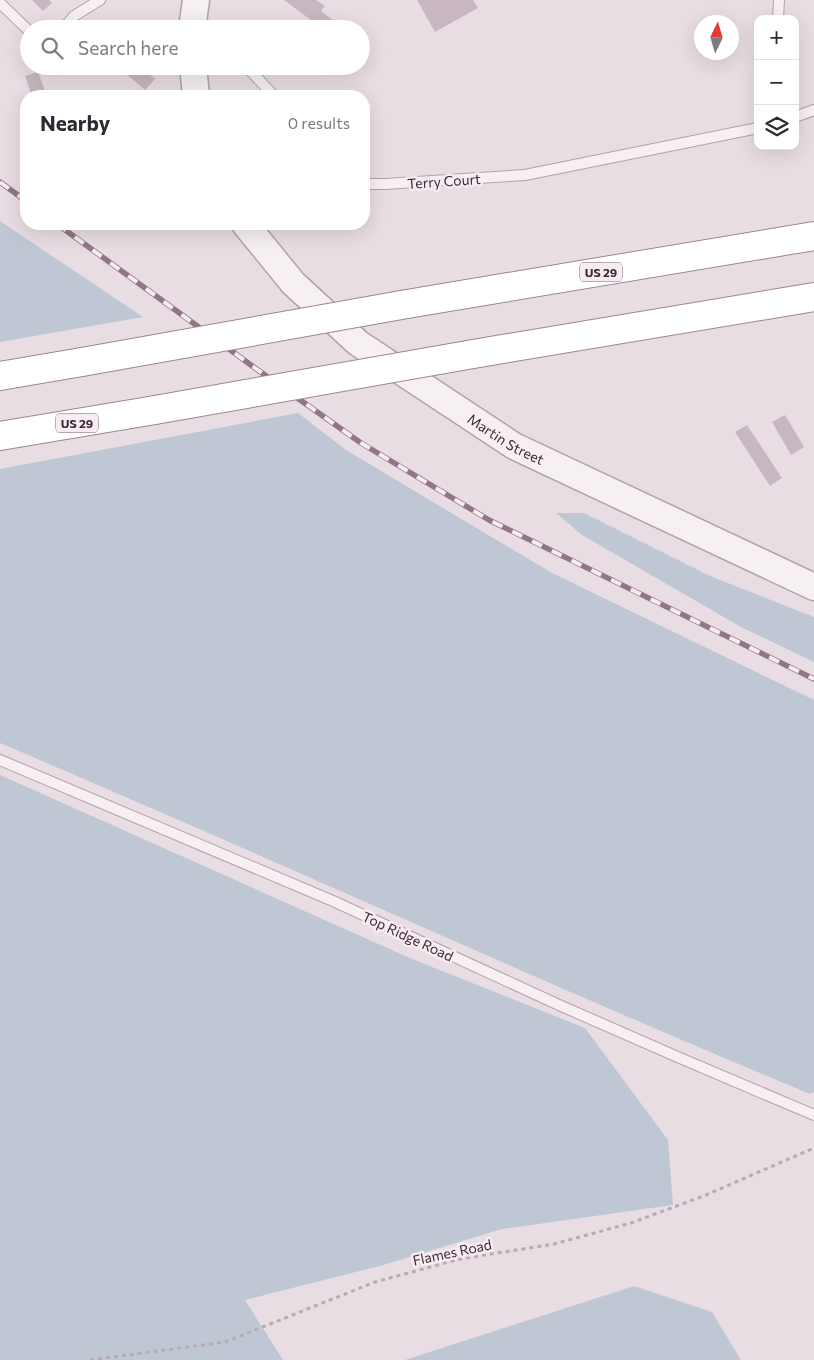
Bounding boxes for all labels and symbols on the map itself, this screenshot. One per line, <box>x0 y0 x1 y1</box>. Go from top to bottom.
north arrow <box>694 15 739 60</box>
street label: Terry Court <box>407 170 482 192</box>
road number: US 29 <box>580 262 622 282</box>
street label: Martin Street <box>465 409 547 468</box>
road number: US 29 <box>56 413 98 432</box>
street label: Top Ridge Road <box>360 907 456 965</box>
street label: Flames Road <box>411 1235 493 1269</box>

